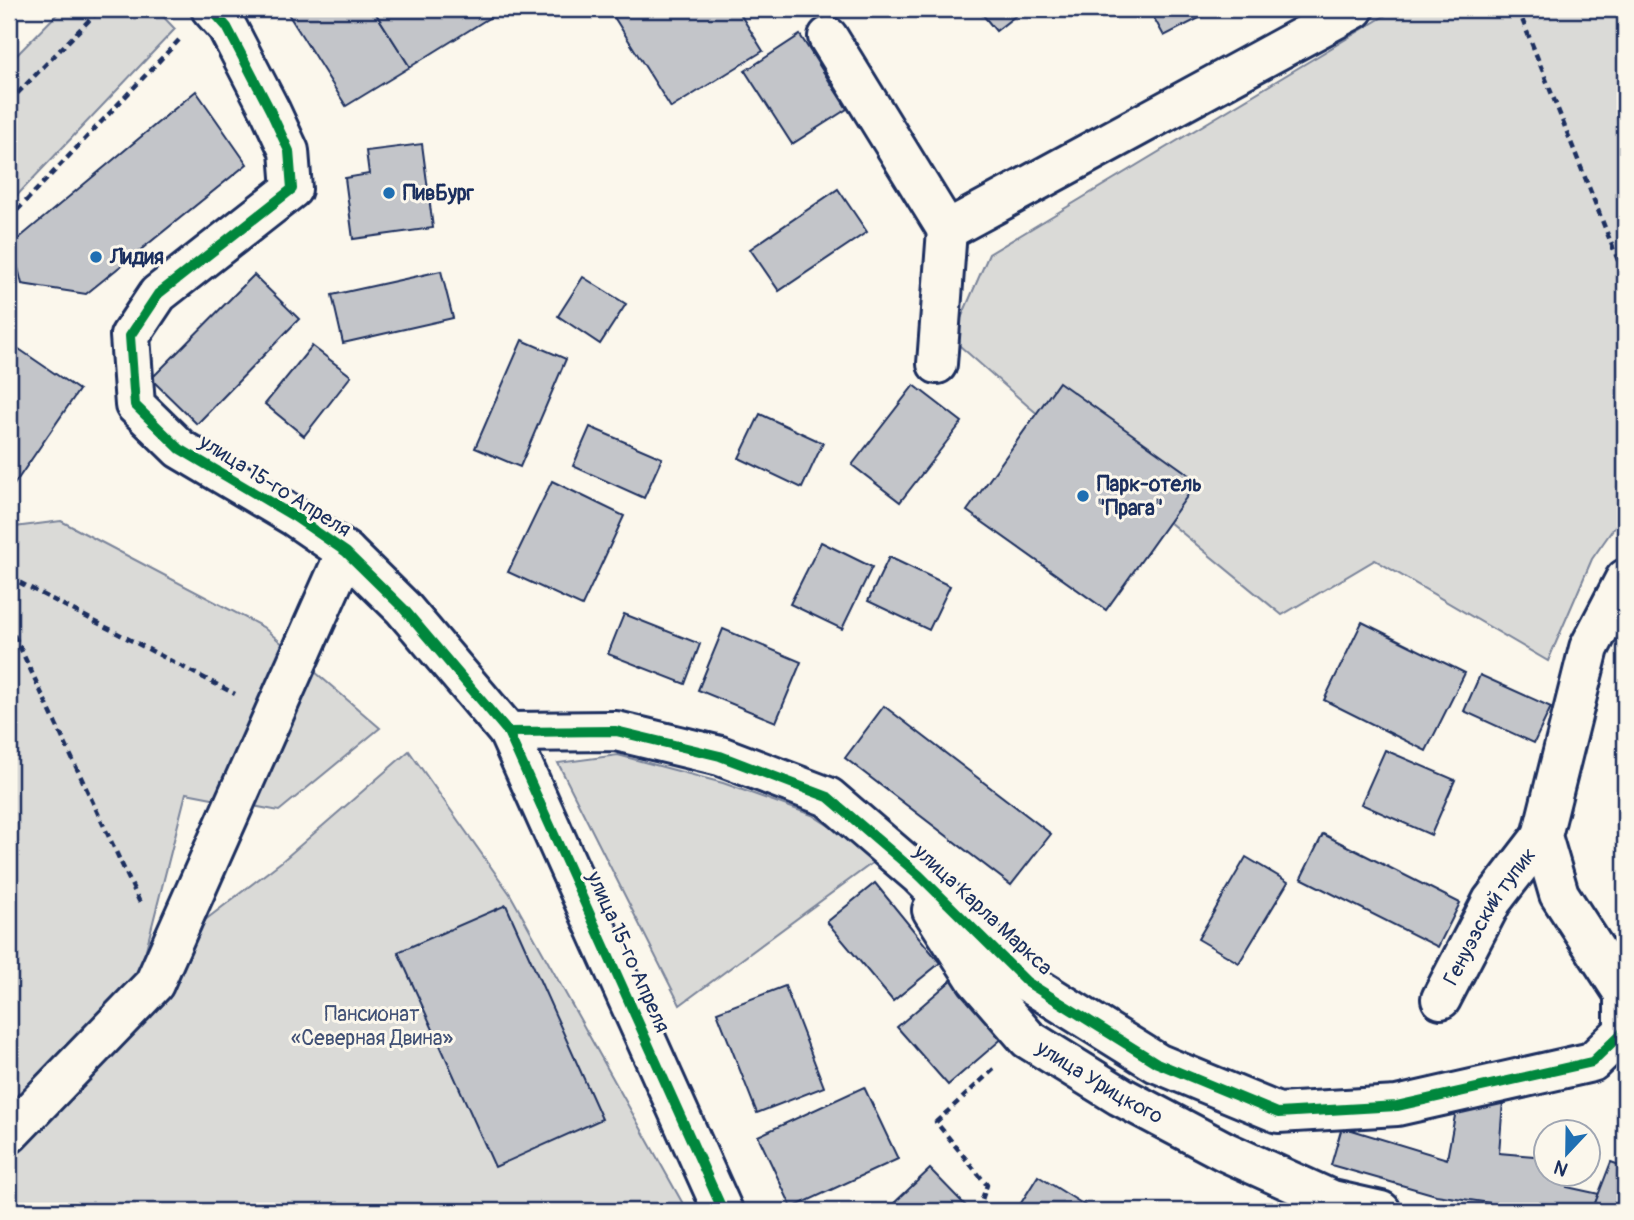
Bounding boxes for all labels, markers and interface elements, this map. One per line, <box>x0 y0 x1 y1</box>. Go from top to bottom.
place label: ПивБург <box>403 180 475 207</box>
marker: ПивБург <box>381 185 397 201</box>
place label: Лидия <box>109 244 164 271</box>
marker: Лидия <box>88 249 104 265</box>
street label: улица 15-го Апреля <box>193 428 356 544</box>
place label: Парк-отель "Прага" <box>1097 471 1202 522</box>
marker: Парк-отель "Прага" <box>1075 488 1091 504</box>
street label: улица Карла Маркса <box>907 838 1058 981</box>
street label: Генуэзский тупик <box>1437 842 1542 990</box>
street label: улица 15-го Апреля <box>580 866 676 1037</box>
park label: Пансионат «Северная Двина» <box>291 1001 453 1052</box>
street label: улица Урицкого <box>1031 1034 1168 1130</box>
north arrow <box>1532 1118 1602 1188</box>
text: N <box>1550 1154 1571 1181</box>

